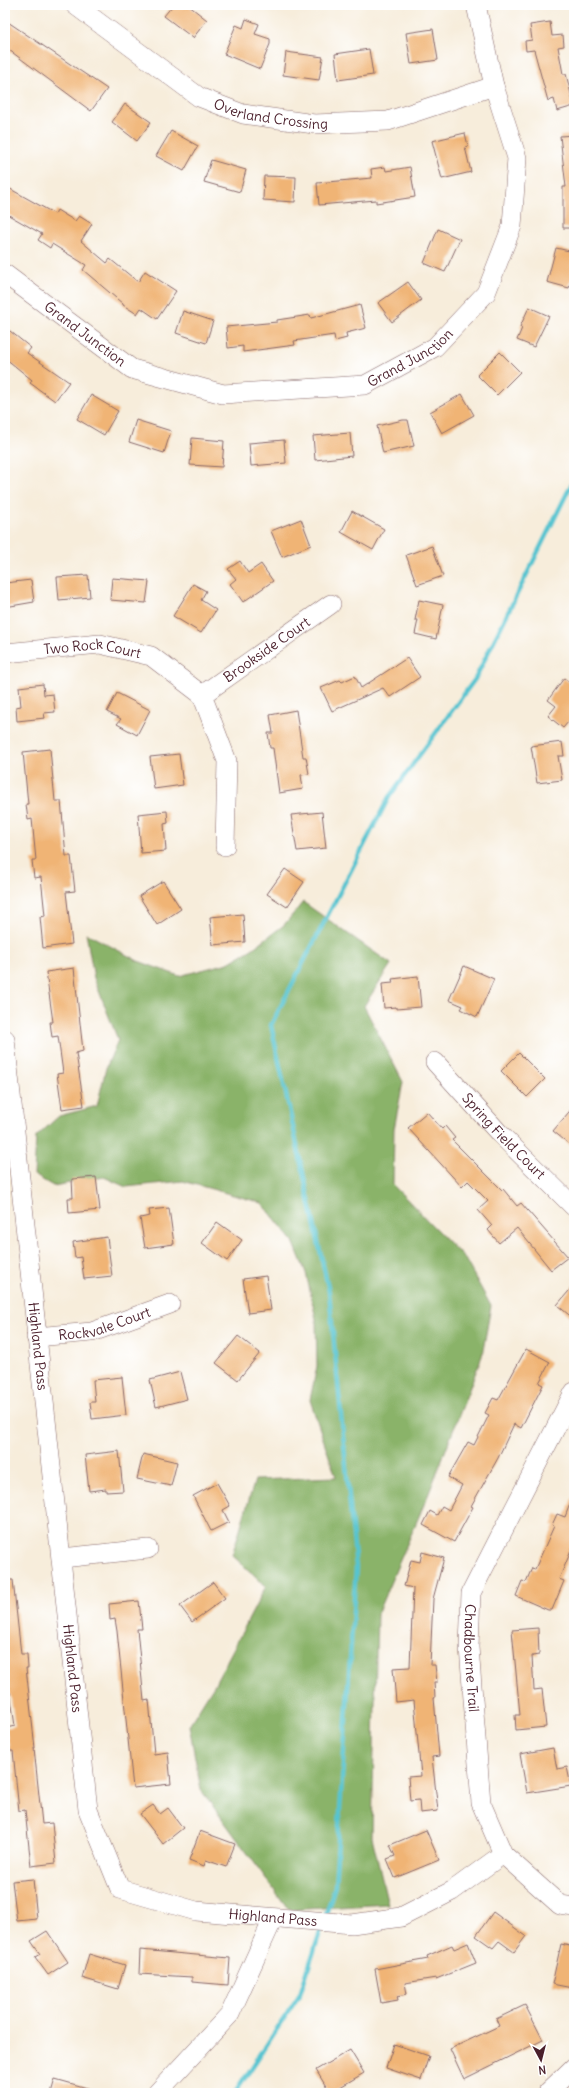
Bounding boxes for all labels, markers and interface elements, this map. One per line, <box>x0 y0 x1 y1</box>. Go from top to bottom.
street label: Overland Crossing <box>211 95 328 133</box>
street label: Grand Junction <box>41 297 130 370</box>
street label: Grand Junction <box>364 325 457 391</box>
street label: Brookside Court <box>220 613 314 686</box>
street label: Two Rock Court <box>43 635 143 662</box>
street label: Spring Field Court <box>458 1089 550 1183</box>
street label: Highland Pass <box>24 1301 52 1391</box>
street label: Rockvale Court <box>57 1303 153 1344</box>
street label: Chadbourne Trail <box>460 1604 483 1713</box>
street label: Highland Pass <box>59 1623 86 1713</box>
street label: Highland Pass <box>228 1905 318 1930</box>
north arrow <box>521 2040 561 2080</box>
text: N <box>538 2063 547 2077</box>

